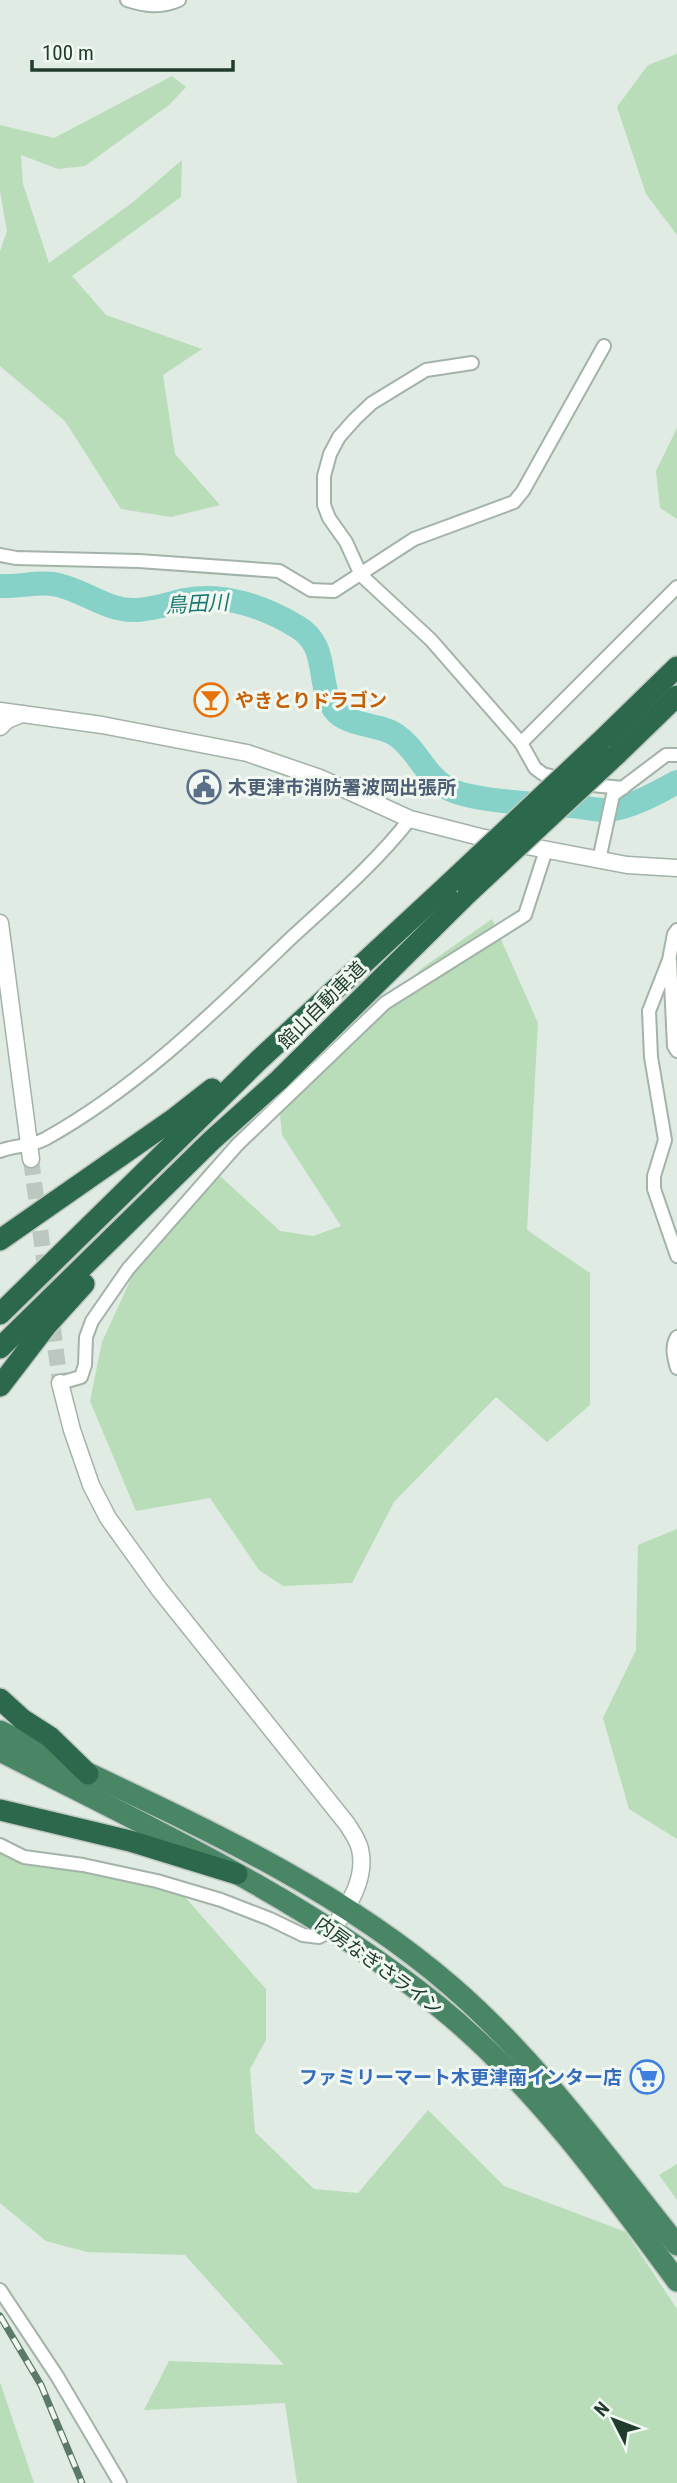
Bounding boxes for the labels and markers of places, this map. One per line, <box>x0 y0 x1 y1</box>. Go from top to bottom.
bar icon: やきとりドラゴン <box>192 681 230 719</box>
place label: やきとりドラゴン <box>235 689 387 712</box>
public building icon: 木更津市消防署波岡出張所 <box>185 768 223 806</box>
place label: 木更津市消防署波岡出張所 <box>228 776 456 799</box>
supermarket icon: ファミリーマート木更津南インター店 <box>628 2058 666 2096</box>
place label: ファミリーマート木更津南インター店 <box>299 2066 622 2089</box>

